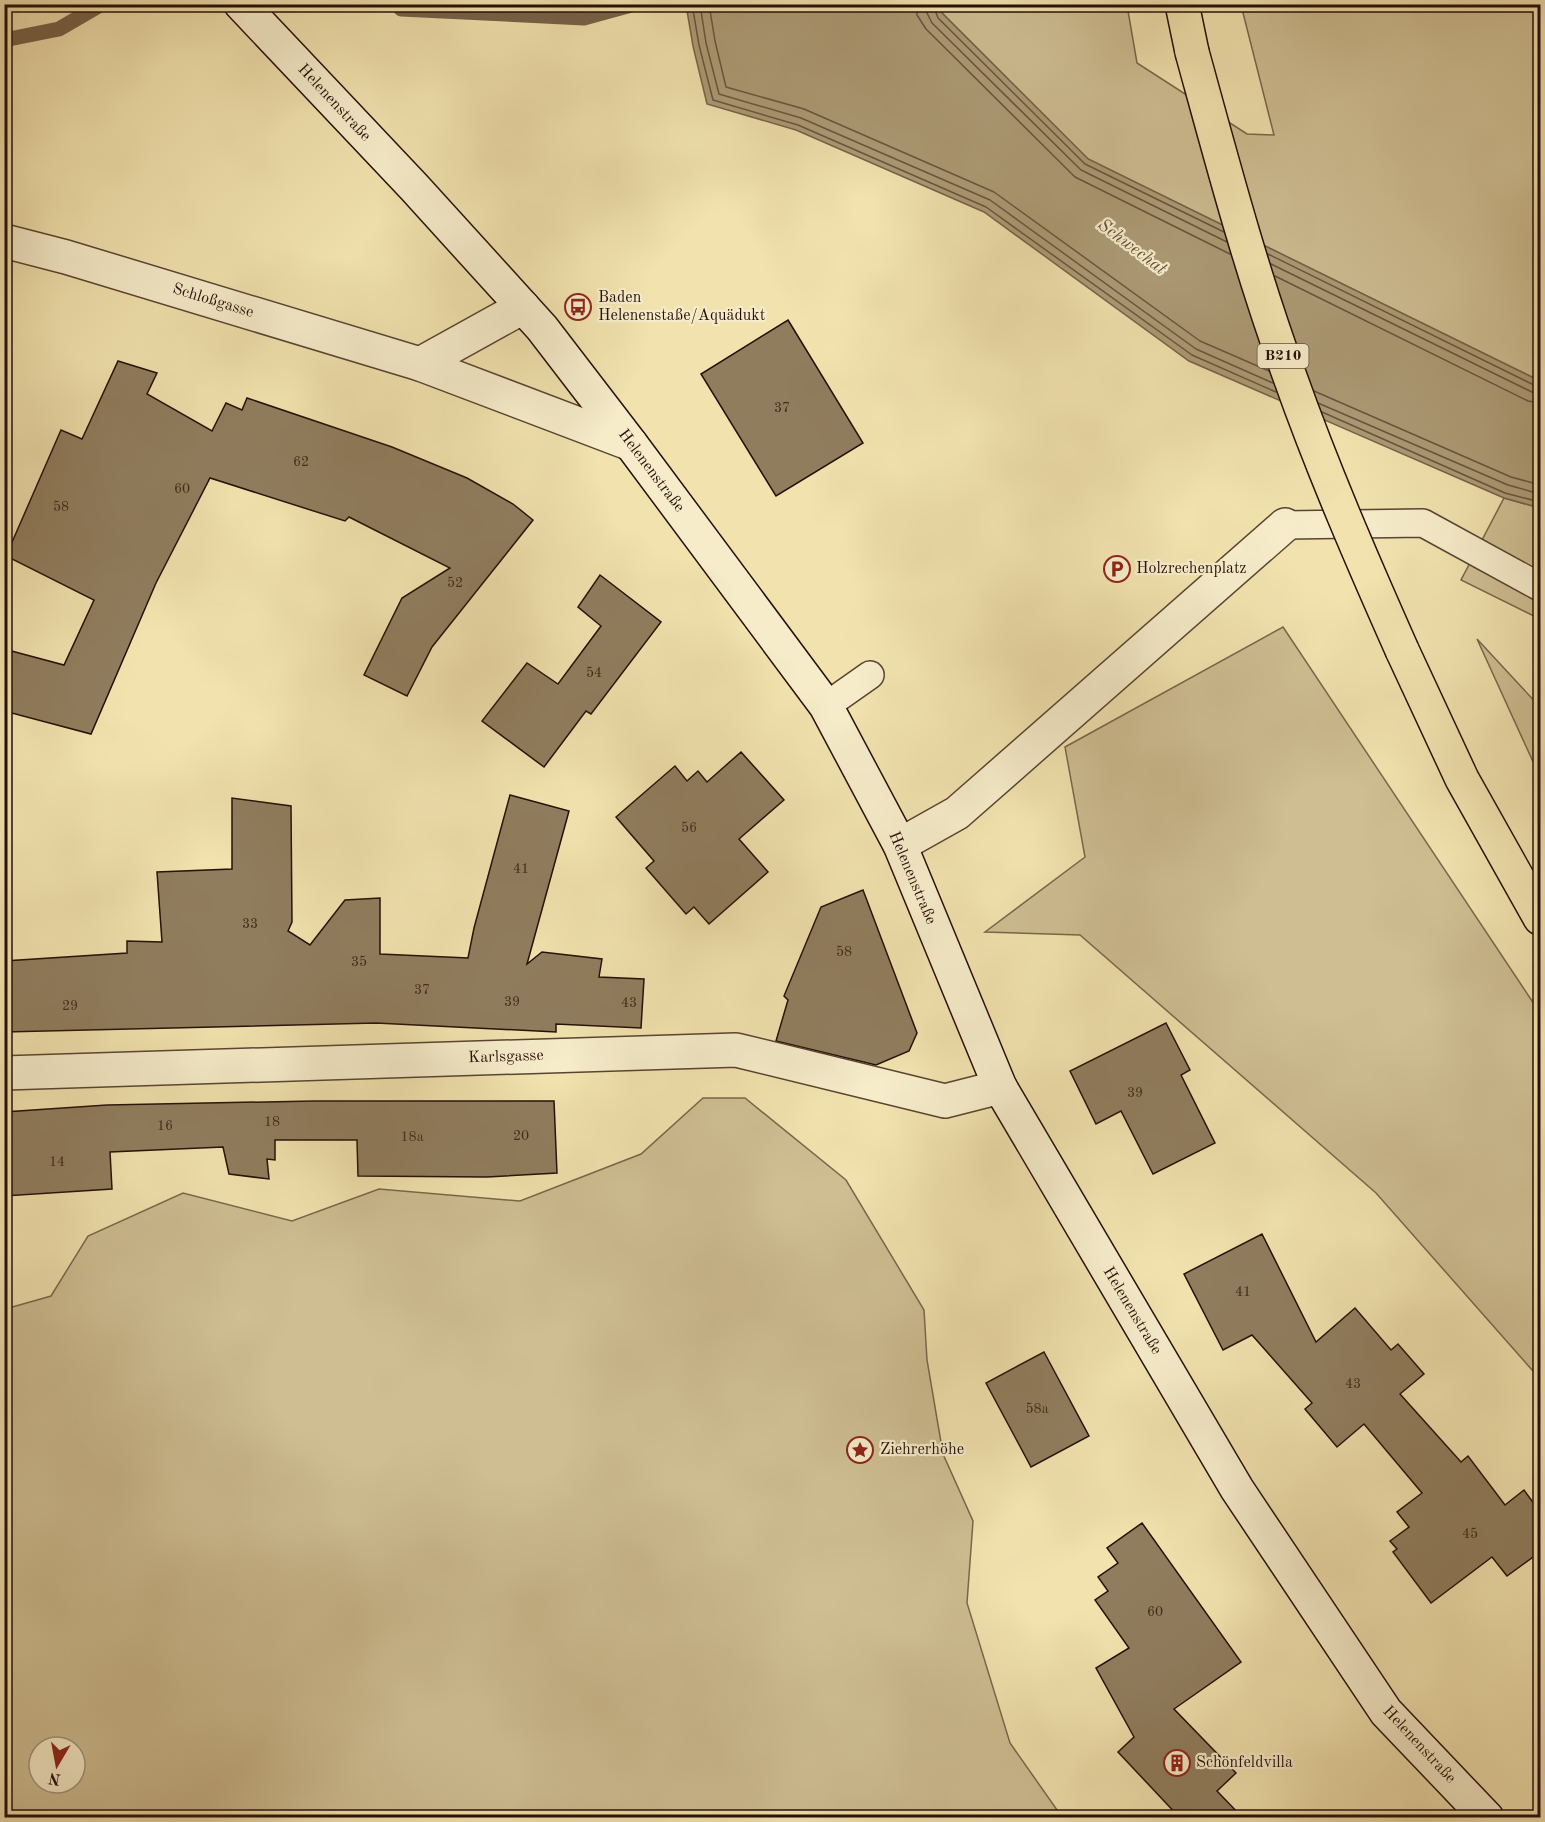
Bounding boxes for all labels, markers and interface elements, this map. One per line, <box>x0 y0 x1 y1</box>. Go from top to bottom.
street label: Helenenstraße <box>294 61 374 145</box>
water label: Schwechat <box>1094 216 1170 279</box>
street label: Schloßgasse <box>170 281 256 321</box>
place label: Baden Helenenstaße/Aquädukt <box>598 290 766 324</box>
bus stop icon: Baden Helenenstaße/Aquädukt <box>563 292 593 322</box>
road number: B210 <box>1258 344 1308 368</box>
house number: 37 <box>774 401 790 415</box>
street label: Helenenstraße <box>615 427 687 515</box>
house number: 62 <box>293 455 309 469</box>
house number: 60 <box>174 482 190 496</box>
house number: 58 <box>53 500 69 514</box>
parking icon: Holzrechenplatz <box>1102 554 1132 584</box>
place label: Holzrechenplatz <box>1136 561 1247 577</box>
house number: 52 <box>447 576 463 590</box>
house number: 54 <box>586 666 602 680</box>
house number: 56 <box>681 821 697 835</box>
street label: Helenenstraße <box>885 829 939 927</box>
house number: 41 <box>513 862 529 876</box>
house number: 33 <box>242 917 258 931</box>
house number: 58 <box>836 945 852 959</box>
house number: 35 <box>351 955 367 969</box>
house number: 37 <box>414 983 430 997</box>
house number: 39 <box>504 995 520 1009</box>
house number: 43 <box>621 996 637 1010</box>
house number: 29 <box>62 999 78 1013</box>
street label: Karlsgasse <box>468 1048 544 1066</box>
house number: 39 <box>1127 1086 1143 1100</box>
house number: 18 <box>264 1115 280 1129</box>
house number: 16 <box>157 1119 173 1133</box>
house number: 20 <box>513 1129 529 1143</box>
house number: 18a <box>400 1130 424 1144</box>
house number: 14 <box>49 1155 65 1169</box>
street label: Helenenstraße <box>1100 1264 1164 1358</box>
house number: 41 <box>1235 1285 1251 1299</box>
house number: 43 <box>1345 1377 1361 1391</box>
house number: 58a <box>1025 1402 1049 1416</box>
place icon: Ziehrerhöhe <box>845 1435 875 1465</box>
place label: Ziehrerhöhe <box>880 1442 964 1458</box>
house number: 45 <box>1462 1527 1478 1541</box>
house number: 60 <box>1147 1605 1163 1619</box>
street label: Helenenstraße <box>1379 1703 1459 1787</box>
north arrow <box>27 1735 87 1795</box>
building icon: Schönfeldvilla <box>1162 1748 1192 1778</box>
place label: Schönfeldvilla <box>1196 1755 1293 1771</box>
text: N <box>47 1769 62 1787</box>

